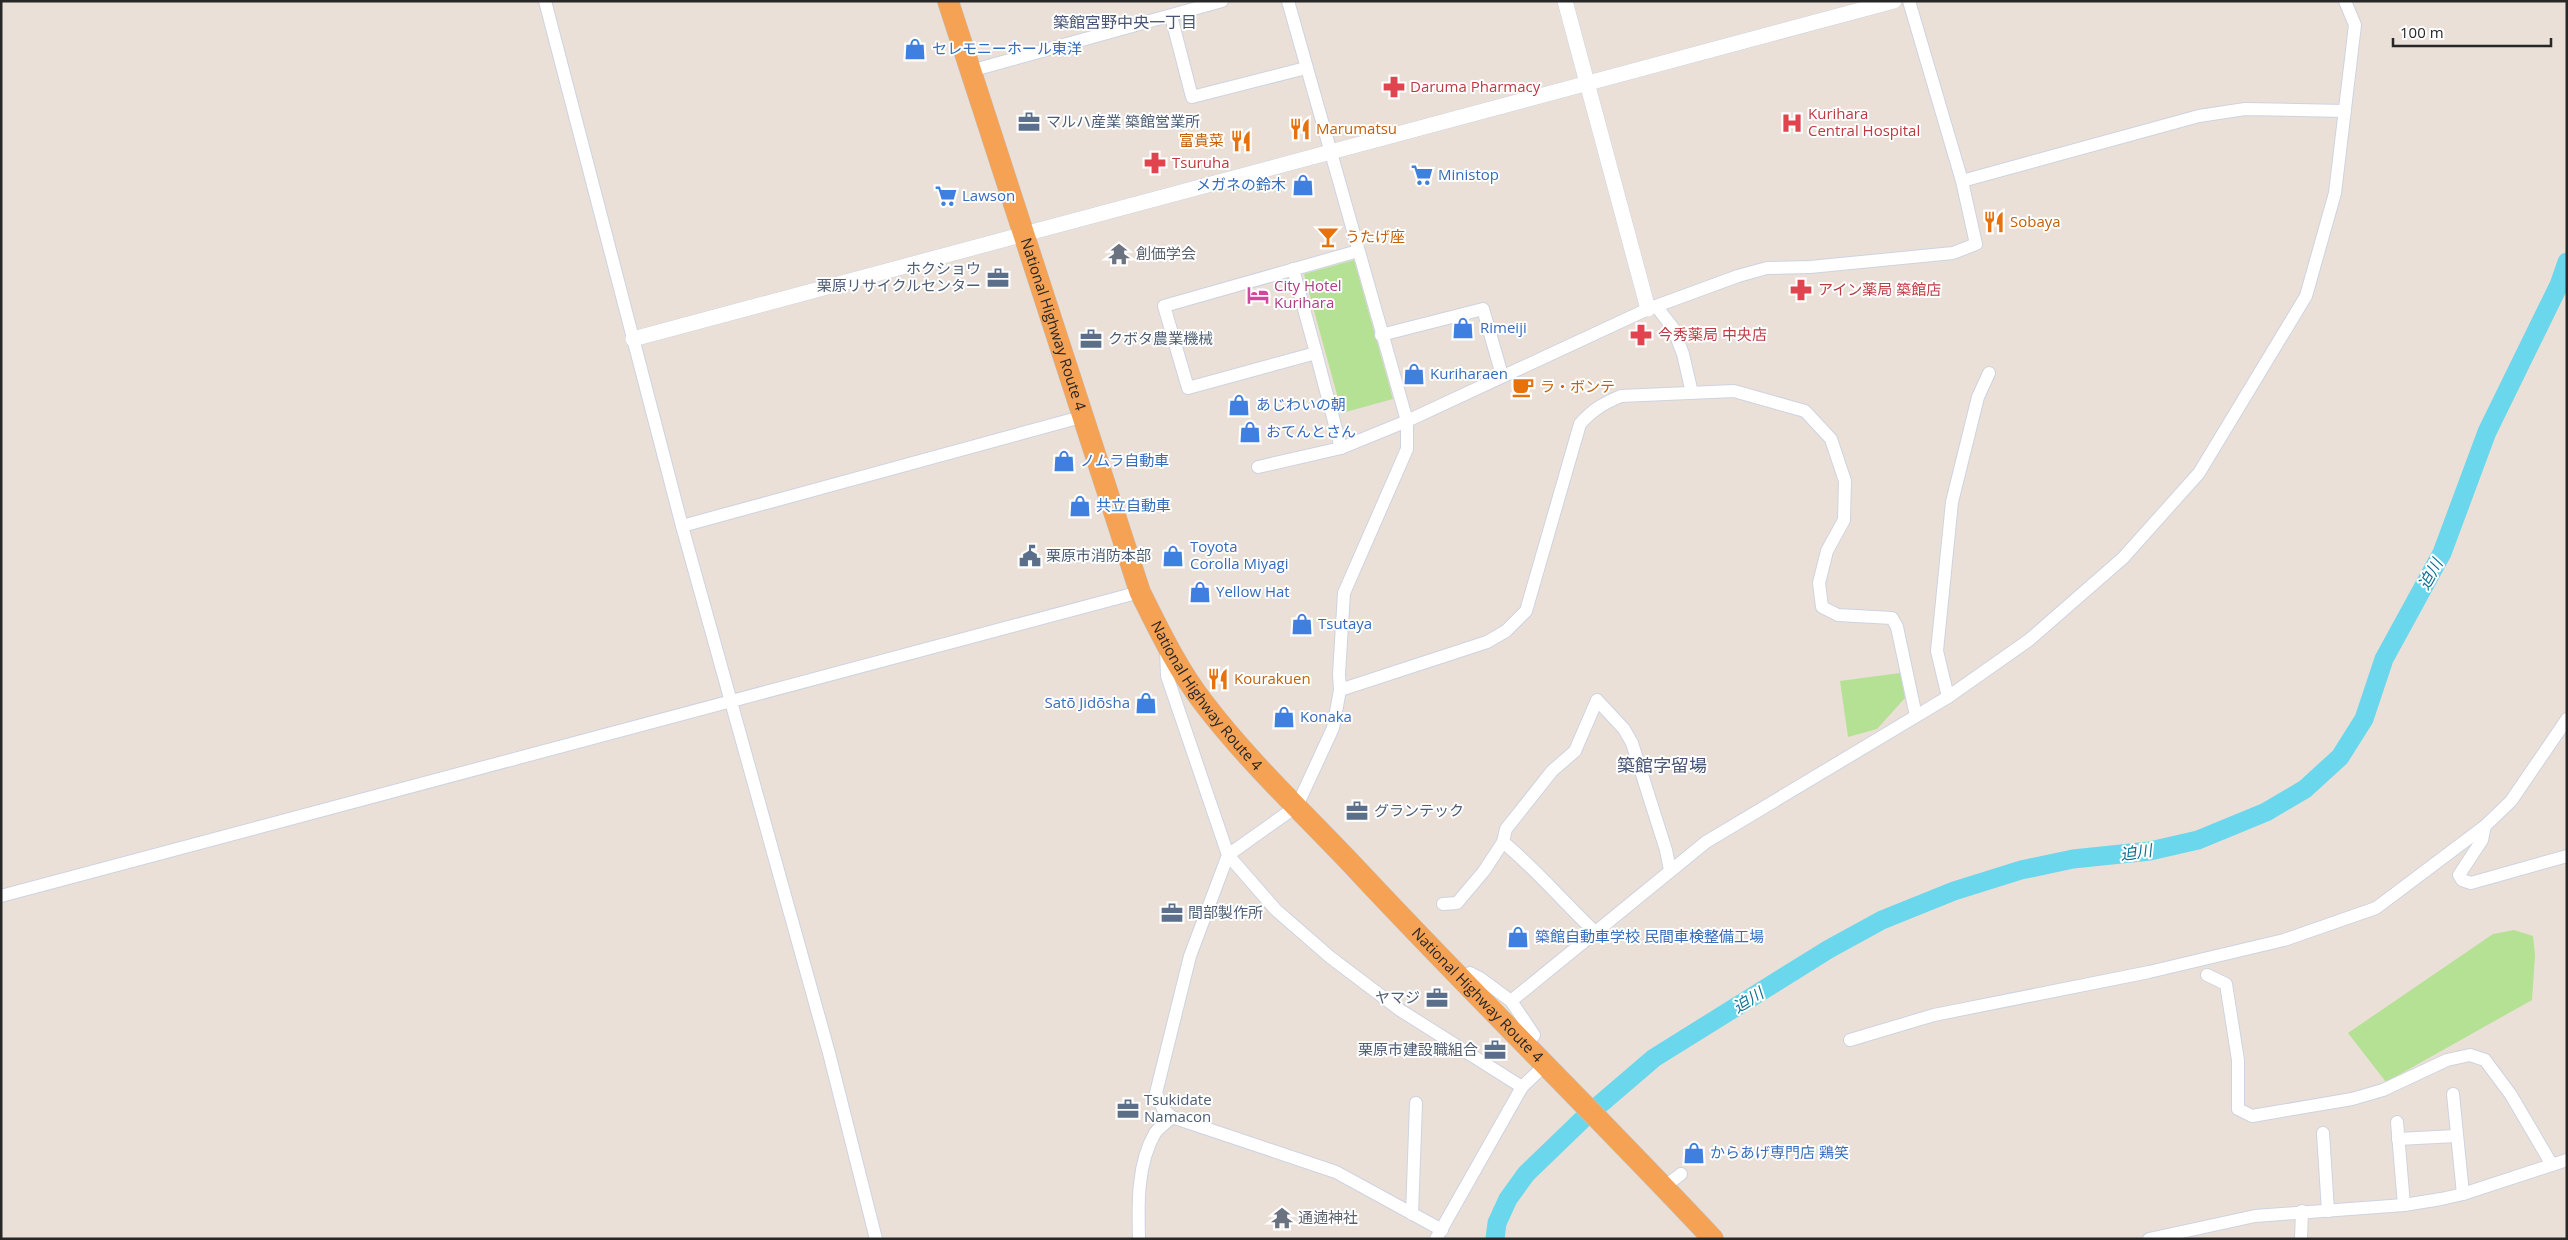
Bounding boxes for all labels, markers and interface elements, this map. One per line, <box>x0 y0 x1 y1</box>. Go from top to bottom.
district label: 築館宮野中央一丁目 <box>1053 11 1197 33</box>
scale bar <box>2393 15 2550 47</box>
text: 100 m <box>2400 22 2444 42</box>
shop icon: セレモニーホール東洋 <box>902 36 928 62</box>
place label: セレモニーホール東洋 <box>932 38 1082 58</box>
pharmacy icon: Daruma Pharmacy <box>1381 74 1407 100</box>
place label: Daruma Pharmacy <box>1410 76 1541 96</box>
place label: Kurihara Central Hospital <box>1808 103 1920 140</box>
office icon: マルハ産業 築館営業所 <box>1016 109 1042 135</box>
hospital icon: Kurihara Central Hospital <box>1779 110 1805 136</box>
place label: マルハ産業 築館営業所 <box>1046 111 1200 131</box>
restaurant icon: Marumatsu <box>1287 116 1313 142</box>
place label: Marumatsu <box>1316 118 1397 138</box>
restaurant icon: 富貴菜 <box>1228 128 1254 154</box>
place label: 富貴菜 <box>1179 130 1224 150</box>
pharmacy icon: Tsuruha <box>1142 150 1168 176</box>
place label: Tsuruha <box>1172 152 1229 172</box>
supermarket icon: Ministop <box>1409 162 1435 188</box>
place label: Ministop <box>1438 164 1499 184</box>
shop icon: メガネの鈴木 <box>1290 172 1316 198</box>
place label: メガネの鈴木 <box>1196 174 1286 194</box>
supermarket icon: Lawson <box>933 183 959 209</box>
place label: Lawson <box>962 185 1015 205</box>
restaurant icon: Sobaya <box>1981 209 2007 235</box>
place label: Sobaya <box>2010 211 2061 231</box>
bar icon: うたげ座 <box>1315 224 1341 250</box>
place label: うたげ座 <box>1345 226 1405 246</box>
street label: National Highway Route 4 <box>1017 235 1092 413</box>
temple icon: 創価学会 <box>1106 241 1132 267</box>
place label: 創価学会 <box>1136 243 1196 263</box>
place label: ホクショウ 栗原リサイクルセンター <box>817 258 981 295</box>
office icon: ホクショウ 栗原リサイクルセンター <box>985 265 1011 291</box>
place label: City Hotel Kurihara <box>1274 275 1342 312</box>
pharmacy icon: アイン薬局 築館店 <box>1788 277 1814 303</box>
place label: アイン薬局 築館店 <box>1818 279 1941 299</box>
hotel icon: City Hotel Kurihara <box>1245 282 1271 308</box>
shop icon: Rimeiji <box>1450 315 1476 341</box>
place label: Rimeiji <box>1480 317 1527 337</box>
pharmacy icon: 今秀薬局 中央店 <box>1628 322 1654 348</box>
place label: 今秀薬局 中央店 <box>1658 324 1767 344</box>
office icon: クボタ農業機械 <box>1078 326 1104 352</box>
place label: クボタ農業機械 <box>1108 328 1213 348</box>
shop icon: Kuriharaen <box>1401 361 1427 387</box>
place label: Kuriharaen <box>1430 363 1508 383</box>
cafe icon: ラ・ボンテ <box>1510 374 1536 400</box>
place label: ラ・ボンテ <box>1540 376 1615 396</box>
shop icon: あじわいの朝 <box>1226 392 1252 418</box>
place label: あじわいの朝 <box>1256 394 1346 414</box>
shop icon: おてんとさん <box>1237 419 1263 445</box>
place label: おてんとさん <box>1266 421 1356 441</box>
shop icon: ノムラ自動車 <box>1051 448 1077 474</box>
place label: ノムラ自動車 <box>1080 450 1169 470</box>
shop icon: 共立自動車 <box>1067 493 1093 519</box>
place label: 共立自動車 <box>1096 495 1171 515</box>
place label: Toyota Corolla Miyagi <box>1190 536 1289 573</box>
public building icon: 栗原市消防本部 <box>1017 543 1043 569</box>
shop icon: Toyota Corolla Miyagi <box>1160 543 1186 569</box>
place label: 栗原市消防本部 <box>1046 545 1151 565</box>
water label: 迫川 <box>2413 553 2448 593</box>
shop icon: Yellow Hat <box>1187 579 1213 605</box>
place label: Yellow Hat <box>1216 581 1290 601</box>
shop icon: Tsutaya <box>1289 611 1315 637</box>
place label: Tsutaya <box>1318 613 1372 633</box>
street label: National Highway Route 4 <box>1147 617 1268 775</box>
restaurant icon: Kourakuen <box>1205 666 1231 692</box>
place label: Kourakuen <box>1234 668 1311 688</box>
shop icon: Satō Jidōsha <box>1133 690 1159 716</box>
place label: Satō Jidōsha <box>1044 692 1130 712</box>
shop icon: Konaka <box>1271 704 1297 730</box>
place label: Konaka <box>1300 706 1352 726</box>
district label: 築館字留場 <box>1617 753 1707 777</box>
office icon: グランテック <box>1344 798 1370 824</box>
place label: グランテック <box>1374 800 1464 820</box>
water label: 迫川 <box>2119 839 2155 865</box>
office icon: 間部製作所 <box>1159 900 1185 926</box>
place label: 間部製作所 <box>1188 902 1263 922</box>
street label: National Highway Route 4 <box>1408 923 1548 1066</box>
shop icon: 築館自動車学校 民間車検整備工場 <box>1505 924 1531 950</box>
place label: 築館自動車学校 民間車検整備工場 <box>1535 926 1764 946</box>
water label: 迫川 <box>1729 981 1769 1018</box>
office icon: ヤマジ <box>1424 985 1450 1011</box>
place label: ヤマジ <box>1375 987 1420 1007</box>
office icon: 栗原市建設職組合 <box>1482 1037 1508 1063</box>
place label: 栗原市建設職組合 <box>1358 1039 1478 1059</box>
place label: Tsukidate Namacon <box>1144 1089 1212 1126</box>
office icon: Tsukidate Namacon <box>1115 1096 1141 1122</box>
shop icon: からあげ専門店 鶏笑 <box>1681 1140 1707 1166</box>
place label: からあげ専門店 鶏笑 <box>1710 1142 1849 1162</box>
temple icon: 通遖神社 <box>1269 1205 1295 1231</box>
place label: 通遖神社 <box>1298 1207 1358 1227</box>

